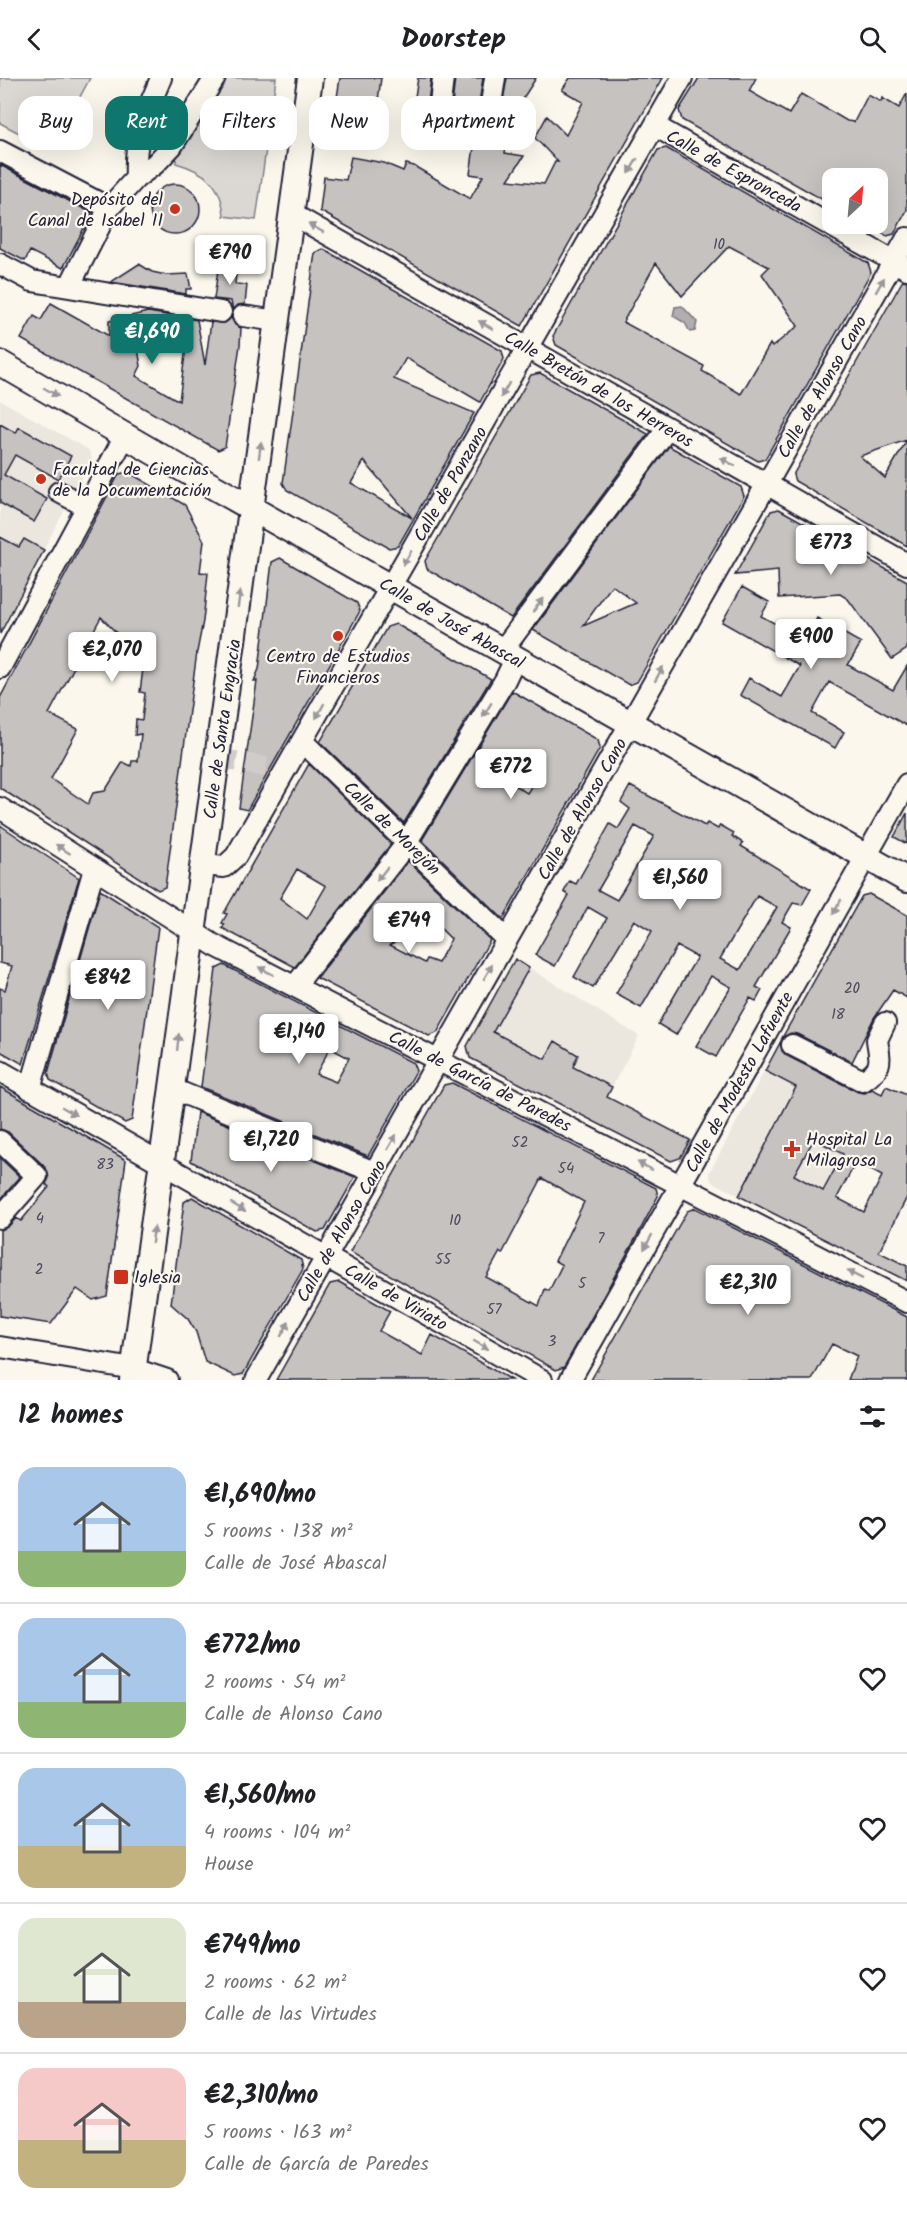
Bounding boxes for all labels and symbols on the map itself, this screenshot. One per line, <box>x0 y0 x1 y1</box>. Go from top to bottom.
street label: Calle de Espronceda <box>660 123 807 222</box>
one-way arrow <box>628 158 638 175</box>
north arrow <box>822 168 888 234</box>
place label: Depósito del Canal de Isabel II <box>28 186 164 236</box>
marker: Depósito del Canal de Isabel II <box>168 202 182 216</box>
one-way arrow <box>308 223 324 234</box>
house number: 10 <box>713 233 726 257</box>
pin: €790 <box>194 235 266 286</box>
one-way arrow <box>875 276 885 293</box>
street label: Calle de Alonso Cano <box>771 311 876 465</box>
pin: €1,690 <box>103 314 201 365</box>
one-way arrow <box>478 319 494 330</box>
street label: Calle Bretón de los Herreros <box>498 324 699 457</box>
one-way arrow <box>500 382 510 399</box>
one-way arrow <box>43 386 59 397</box>
street label: Calle de Ponzano <box>406 422 496 548</box>
one-way arrow <box>255 441 265 460</box>
place label: Facultad de Ciencias de la Documentación <box>53 456 211 506</box>
one-way arrow <box>720 457 736 468</box>
marker: Facultad de Ciencias de la Documentación <box>34 472 48 486</box>
pin: €773 <box>795 525 867 576</box>
one-way arrow <box>401 550 412 566</box>
street label: Calle de José Abascal <box>373 571 530 678</box>
one-way arrow <box>235 590 244 609</box>
one-way arrow <box>531 597 543 612</box>
pin: €900 <box>775 619 847 670</box>
marker: Centro de Estudios Financieros <box>331 629 345 643</box>
pin: €2,070 <box>63 632 161 683</box>
street label: Calle de Santa Engracia <box>196 637 250 821</box>
place label: Centro de Estudios Financieros <box>266 643 410 693</box>
one-way arrow <box>654 665 664 682</box>
one-way arrow <box>481 702 492 718</box>
one-way arrow <box>315 703 325 720</box>
street label: Calle de Alonso Cano <box>531 733 636 887</box>
pin: €772 <box>475 749 547 800</box>
street label: Calle de Morejón <box>335 775 446 883</box>
one-way arrow <box>55 844 71 855</box>
pin: €1,560 <box>631 860 729 911</box>
one-way arrow <box>377 867 389 882</box>
one-way arrow <box>832 899 842 916</box>
pin: €749 <box>373 903 445 954</box>
pin: €842 <box>72 960 144 1011</box>
one-way arrow <box>483 964 494 980</box>
one-way arrow <box>257 966 274 976</box>
house number: 20 <box>844 977 861 1001</box>
street label: Calle de Modesto Lafuente <box>678 987 802 1179</box>
house number: 18 <box>831 1003 846 1027</box>
pin: €1,140 <box>250 1014 348 1065</box>
street label: Calle de García de Paredes <box>383 1023 576 1141</box>
one-way arrow <box>174 1032 183 1051</box>
one-way arrow <box>61 1106 78 1116</box>
pin: €1,720 <box>222 1122 320 1173</box>
place label: Hospital La Milagrosa <box>806 1126 892 1176</box>
house number: 52 <box>512 1131 528 1155</box>
one-way arrow <box>387 1133 397 1150</box>
marker: Hospital La Milagrosa <box>783 1140 801 1158</box>
house number: 83 <box>96 1153 114 1177</box>
street label: Calle de Alonso Cano <box>290 1155 395 1309</box>
house number: 54 <box>558 1157 574 1181</box>
one-way arrow <box>636 1161 653 1170</box>
one-way arrow <box>230 1202 247 1212</box>
house number: 4 <box>36 1207 44 1231</box>
house number: 10 <box>449 1209 462 1233</box>
one-way arrow <box>148 1226 157 1245</box>
house number: 7 <box>598 1227 606 1251</box>
one-way arrow <box>643 1234 654 1250</box>
house number: 55 <box>435 1248 452 1272</box>
street label: Calle de Viriato <box>338 1257 452 1340</box>
house number: 2 <box>35 1258 43 1282</box>
place label: Iglesia <box>134 1264 181 1293</box>
pin: €2,310 <box>699 1265 797 1316</box>
marker: Iglesia <box>112 1268 130 1286</box>
one-way arrow <box>846 1270 864 1280</box>
house number: 5 <box>578 1272 587 1296</box>
house number: 57 <box>487 1298 503 1322</box>
one-way arrow <box>280 1320 290 1337</box>
house number: 3 <box>548 1330 557 1354</box>
one-way arrow <box>473 1340 489 1351</box>

